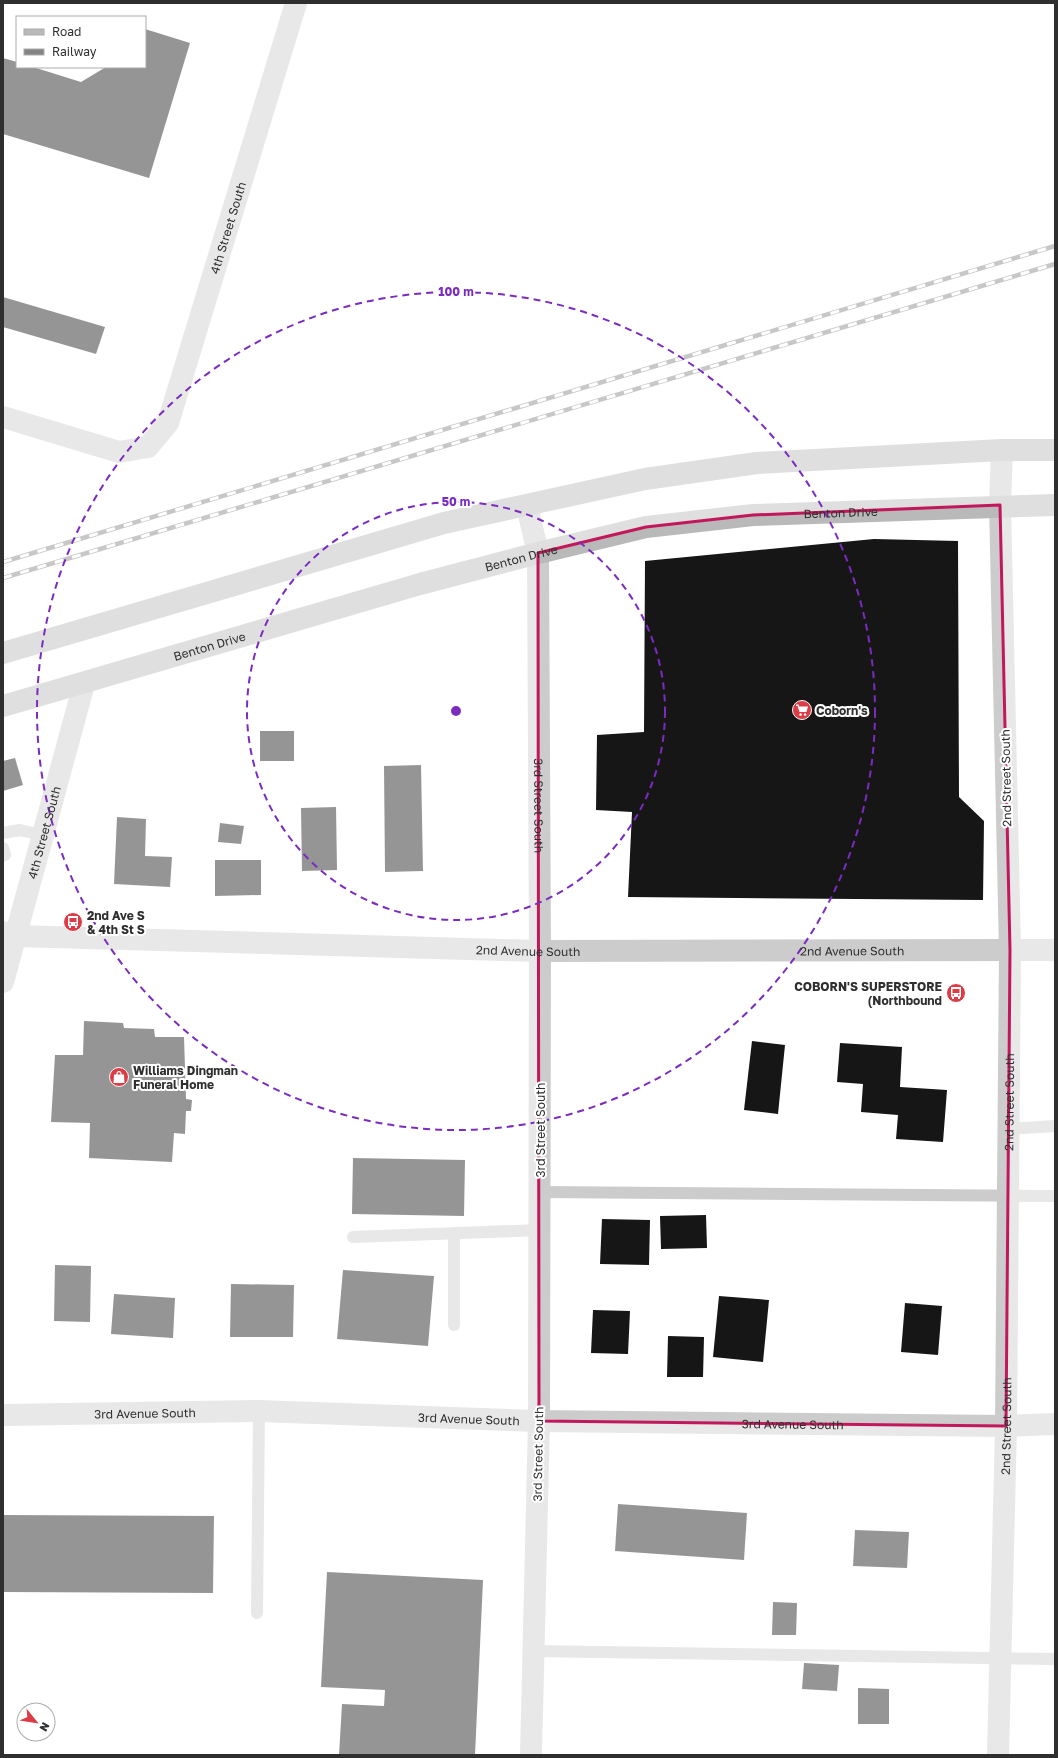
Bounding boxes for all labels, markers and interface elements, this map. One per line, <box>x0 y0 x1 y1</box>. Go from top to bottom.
legend <box>16 16 146 68</box>
text: Road <box>52 24 81 39</box>
text: Railway <box>52 44 97 59</box>
street label: 4th Street South <box>206 180 249 276</box>
text: 100 m <box>438 284 474 299</box>
text: 50 m <box>442 494 470 509</box>
street label: Benton Drive <box>803 503 878 521</box>
street label: Benton Drive <box>483 541 559 574</box>
street label: Benton Drive <box>172 628 247 663</box>
supermarket icon: Coborn's <box>791 699 813 721</box>
place label: Coborn's <box>816 703 868 718</box>
centre of rings <box>449 704 463 718</box>
street label: 2nd Street South <box>998 729 1014 827</box>
street label: 3rd Street South <box>532 758 547 853</box>
street label: 4th Street South <box>24 784 63 880</box>
place label: 2nd Ave S & 4th St S <box>87 908 145 937</box>
bus stop icon: 2nd Ave S & 4th St S <box>62 911 84 933</box>
street label: 2nd Avenue South <box>476 942 580 959</box>
street label: 2nd Avenue South <box>800 943 904 958</box>
place label: COBORN'S SUPERSTORE (Northbound <box>794 979 942 1008</box>
bus stop icon: COBORN'S SUPERSTORE (Northbound <box>945 982 967 1004</box>
street label: 2nd Street South <box>1001 1053 1017 1151</box>
place label: Williams Dingman Funeral Home <box>133 1063 238 1092</box>
shop icon: Williams Dingman Funeral Home <box>108 1066 130 1088</box>
street label: 3rd Street South <box>533 1083 548 1177</box>
street label: 2nd Street South <box>997 1377 1014 1475</box>
street label: 3rd Avenue South <box>94 1404 196 1421</box>
street label: 3rd Street South <box>530 1406 546 1502</box>
street label: 3rd Avenue South <box>418 1409 520 1428</box>
street label: 3rd Avenue South <box>742 1416 844 1432</box>
north arrow <box>16 1702 56 1742</box>
text: N <box>37 1720 53 1734</box>

